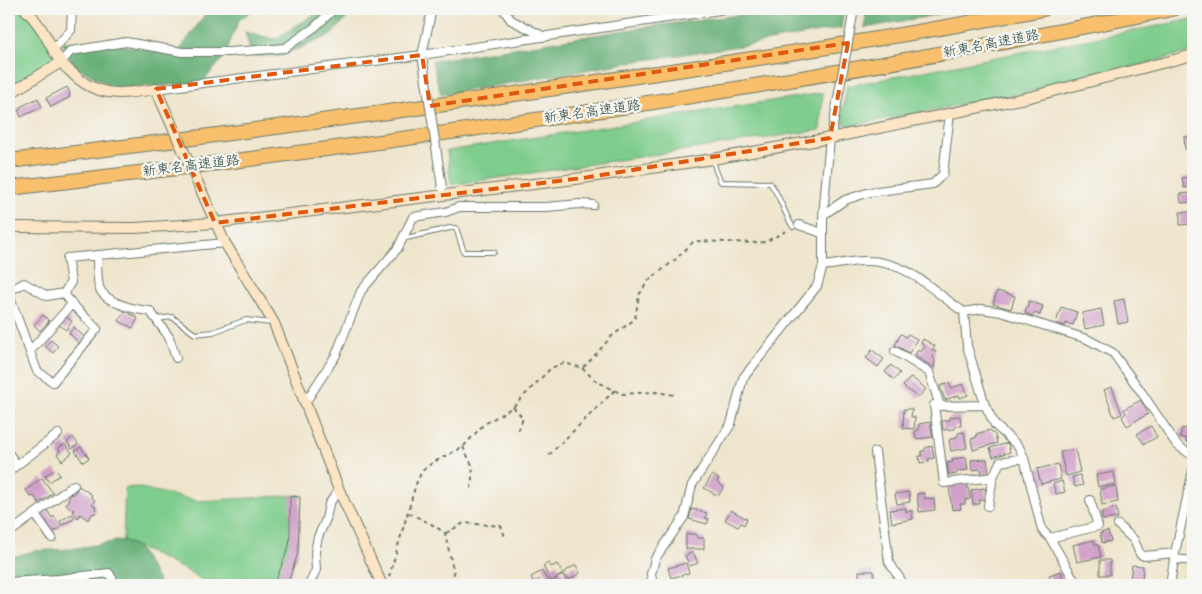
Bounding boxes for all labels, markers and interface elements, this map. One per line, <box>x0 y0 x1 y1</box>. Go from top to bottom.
street label: 新東名高速道路 <box>941 25 1041 61</box>
street label: 新東名高速道路 <box>542 95 642 127</box>
street label: 新東名高速道路 <box>141 150 241 180</box>

